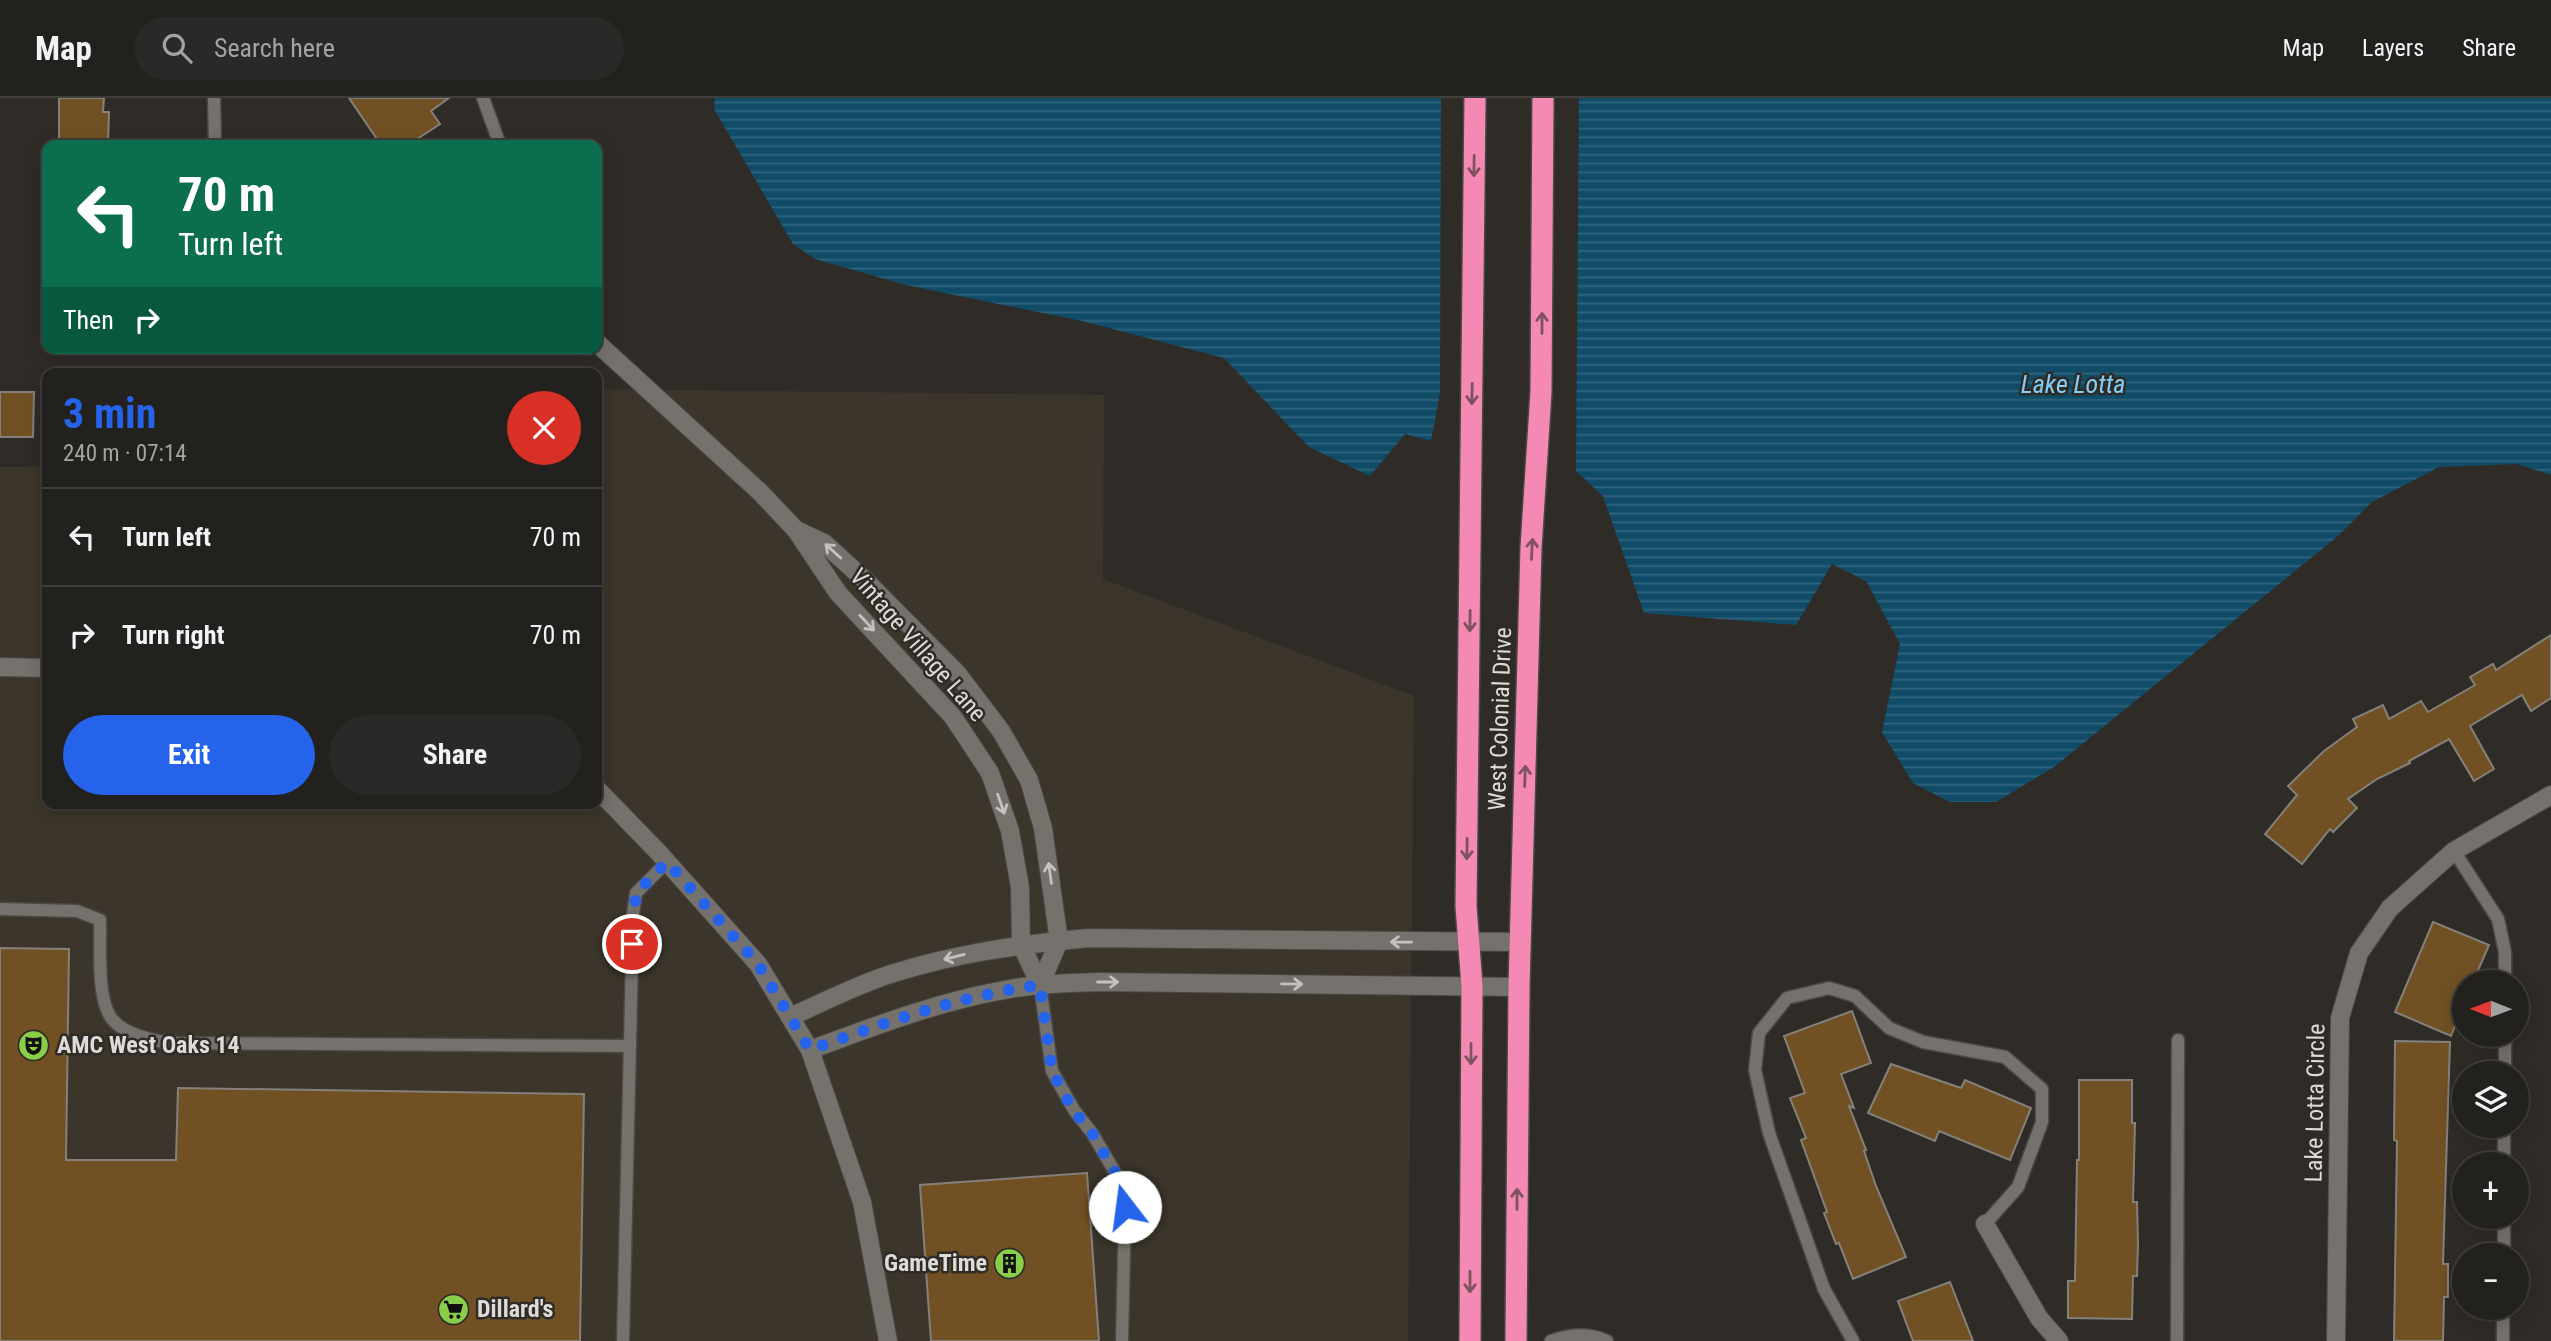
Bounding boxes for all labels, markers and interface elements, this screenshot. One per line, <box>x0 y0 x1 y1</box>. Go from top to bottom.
search box <box>134 17 624 80</box>
text: Map <box>35 29 92 68</box>
icon: search <box>158 29 196 67</box>
text: Search here <box>214 33 335 63</box>
text: Map <box>2283 34 2324 62</box>
text: Layers <box>2362 34 2424 62</box>
text: Share <box>2462 34 2516 62</box>
one-way arrow <box>1468 154 1481 177</box>
text: 70 m <box>178 166 275 223</box>
icon: left <box>63 168 154 259</box>
text: Turn left <box>178 225 283 263</box>
icon: right <box>128 301 166 339</box>
text: Then <box>63 305 114 335</box>
one-way arrow <box>1535 312 1549 335</box>
water label: Lake Lotta <box>2021 369 2125 399</box>
one-way arrow <box>1465 382 1479 405</box>
text: 3 min <box>63 389 156 438</box>
button: close <box>507 391 581 465</box>
text: 240 m · 07:14 <box>63 440 187 467</box>
icon: left <box>63 518 101 556</box>
text: Turn left <box>122 522 211 552</box>
text: 70 m <box>530 522 581 552</box>
one-way arrow <box>1525 537 1538 560</box>
one-way arrow <box>824 543 842 559</box>
street label: Vintage Village Lane <box>844 563 992 727</box>
one-way arrow <box>1463 609 1477 632</box>
one-way arrow <box>858 614 875 631</box>
icon: right <box>63 616 101 654</box>
text: Turn right <box>122 620 224 650</box>
text: 70 m <box>530 620 581 650</box>
street label: West Colonial Drive <box>1483 627 1517 811</box>
button: Exit <box>63 715 315 795</box>
button: Share <box>329 715 581 795</box>
one-way arrow <box>1518 765 1532 788</box>
one-way arrow <box>995 793 1008 815</box>
one-way arrow <box>1460 837 1474 860</box>
one-way arrow <box>1043 862 1056 885</box>
pin <box>602 914 662 974</box>
icon: arrive <box>613 925 651 963</box>
one-way arrow <box>1389 935 1412 948</box>
one-way arrow <box>943 951 966 964</box>
north arrow <box>2452 970 2529 1046</box>
map controls <box>2452 970 2529 1320</box>
one-way arrow <box>1096 975 1119 989</box>
one-way arrow <box>1280 977 1303 991</box>
street label: Lake Lotta Circle <box>2300 1023 2330 1183</box>
theatre icon: AMC West Oaks 14 <box>17 1028 51 1062</box>
place label: AMC West Oaks 14 <box>57 1031 240 1059</box>
one-way arrow <box>1464 1042 1478 1065</box>
button: layers <box>2452 1061 2529 1138</box>
button: + <box>2452 1152 2529 1229</box>
position arrow <box>1088 1170 1162 1244</box>
one-way arrow <box>1511 1188 1524 1211</box>
button: − <box>2452 1243 2529 1320</box>
building icon: GameTime <box>993 1246 1027 1280</box>
place label: GameTime <box>884 1249 987 1277</box>
one-way arrow <box>1463 1270 1477 1293</box>
supermarket icon: Dillard's <box>437 1292 471 1326</box>
place label: Dillard's <box>477 1295 553 1323</box>

